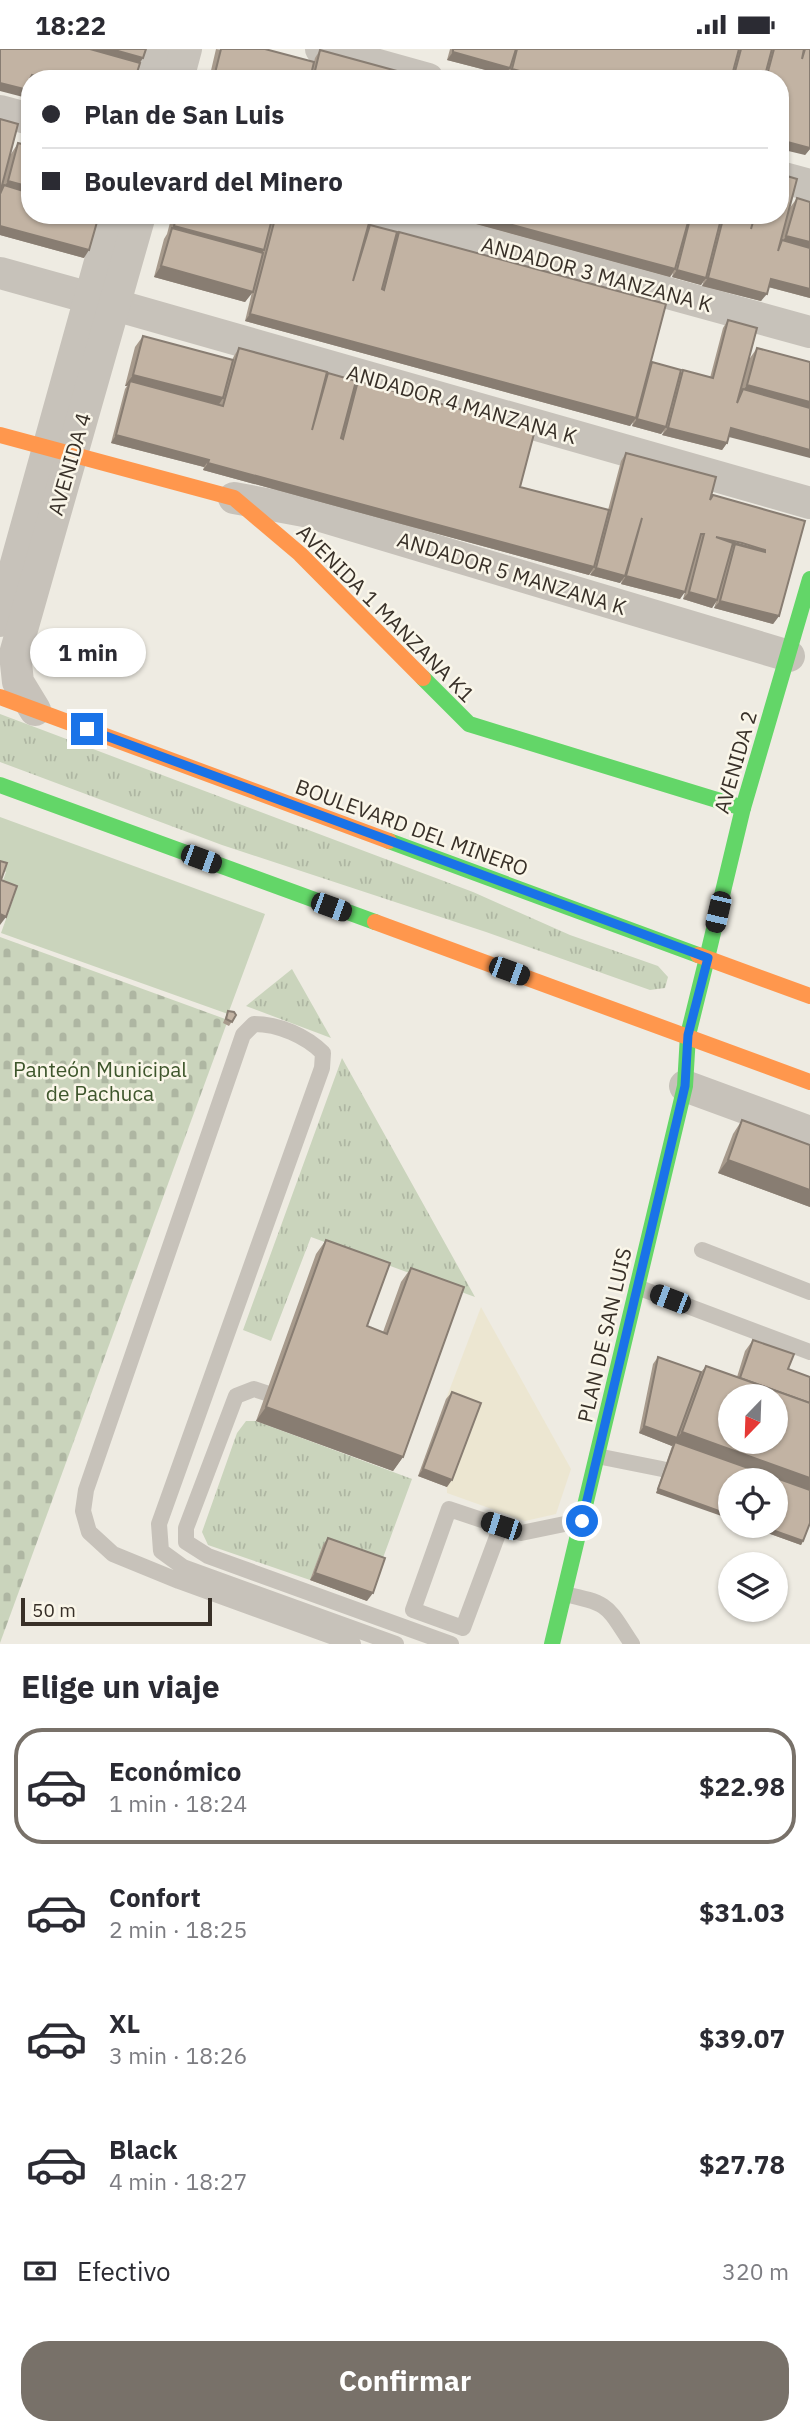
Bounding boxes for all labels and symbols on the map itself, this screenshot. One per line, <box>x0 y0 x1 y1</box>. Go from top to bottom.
street label: ANDADOR 3 MANZANA K <box>478 230 716 318</box>
street label: ANDADOR 4 MANZANA K <box>344 358 580 450</box>
street label: AVENIDA 4 <box>41 409 97 519</box>
street label: AVENIDA 1 MANZANA K1 <box>291 518 481 708</box>
street label: ANDADOR 5 MANZANA K <box>394 525 630 621</box>
callout: 1 min <box>29 627 145 677</box>
street label: AVENIDA 2 <box>707 707 763 817</box>
route end <box>71 713 103 745</box>
street label: BOULEVARD DEL MINERO <box>292 772 532 882</box>
car <box>178 842 225 876</box>
car <box>704 889 733 935</box>
car <box>308 890 355 924</box>
car <box>486 954 533 988</box>
park label: Panteón Municipal de Pachuca <box>13 1055 187 1107</box>
street label: PLAN DE SAN LUIS <box>570 1245 638 1425</box>
car <box>647 1282 694 1316</box>
north arrow <box>718 1384 788 1454</box>
route start <box>566 1505 598 1537</box>
car <box>478 1510 525 1542</box>
scale bar <box>21 1595 212 1627</box>

